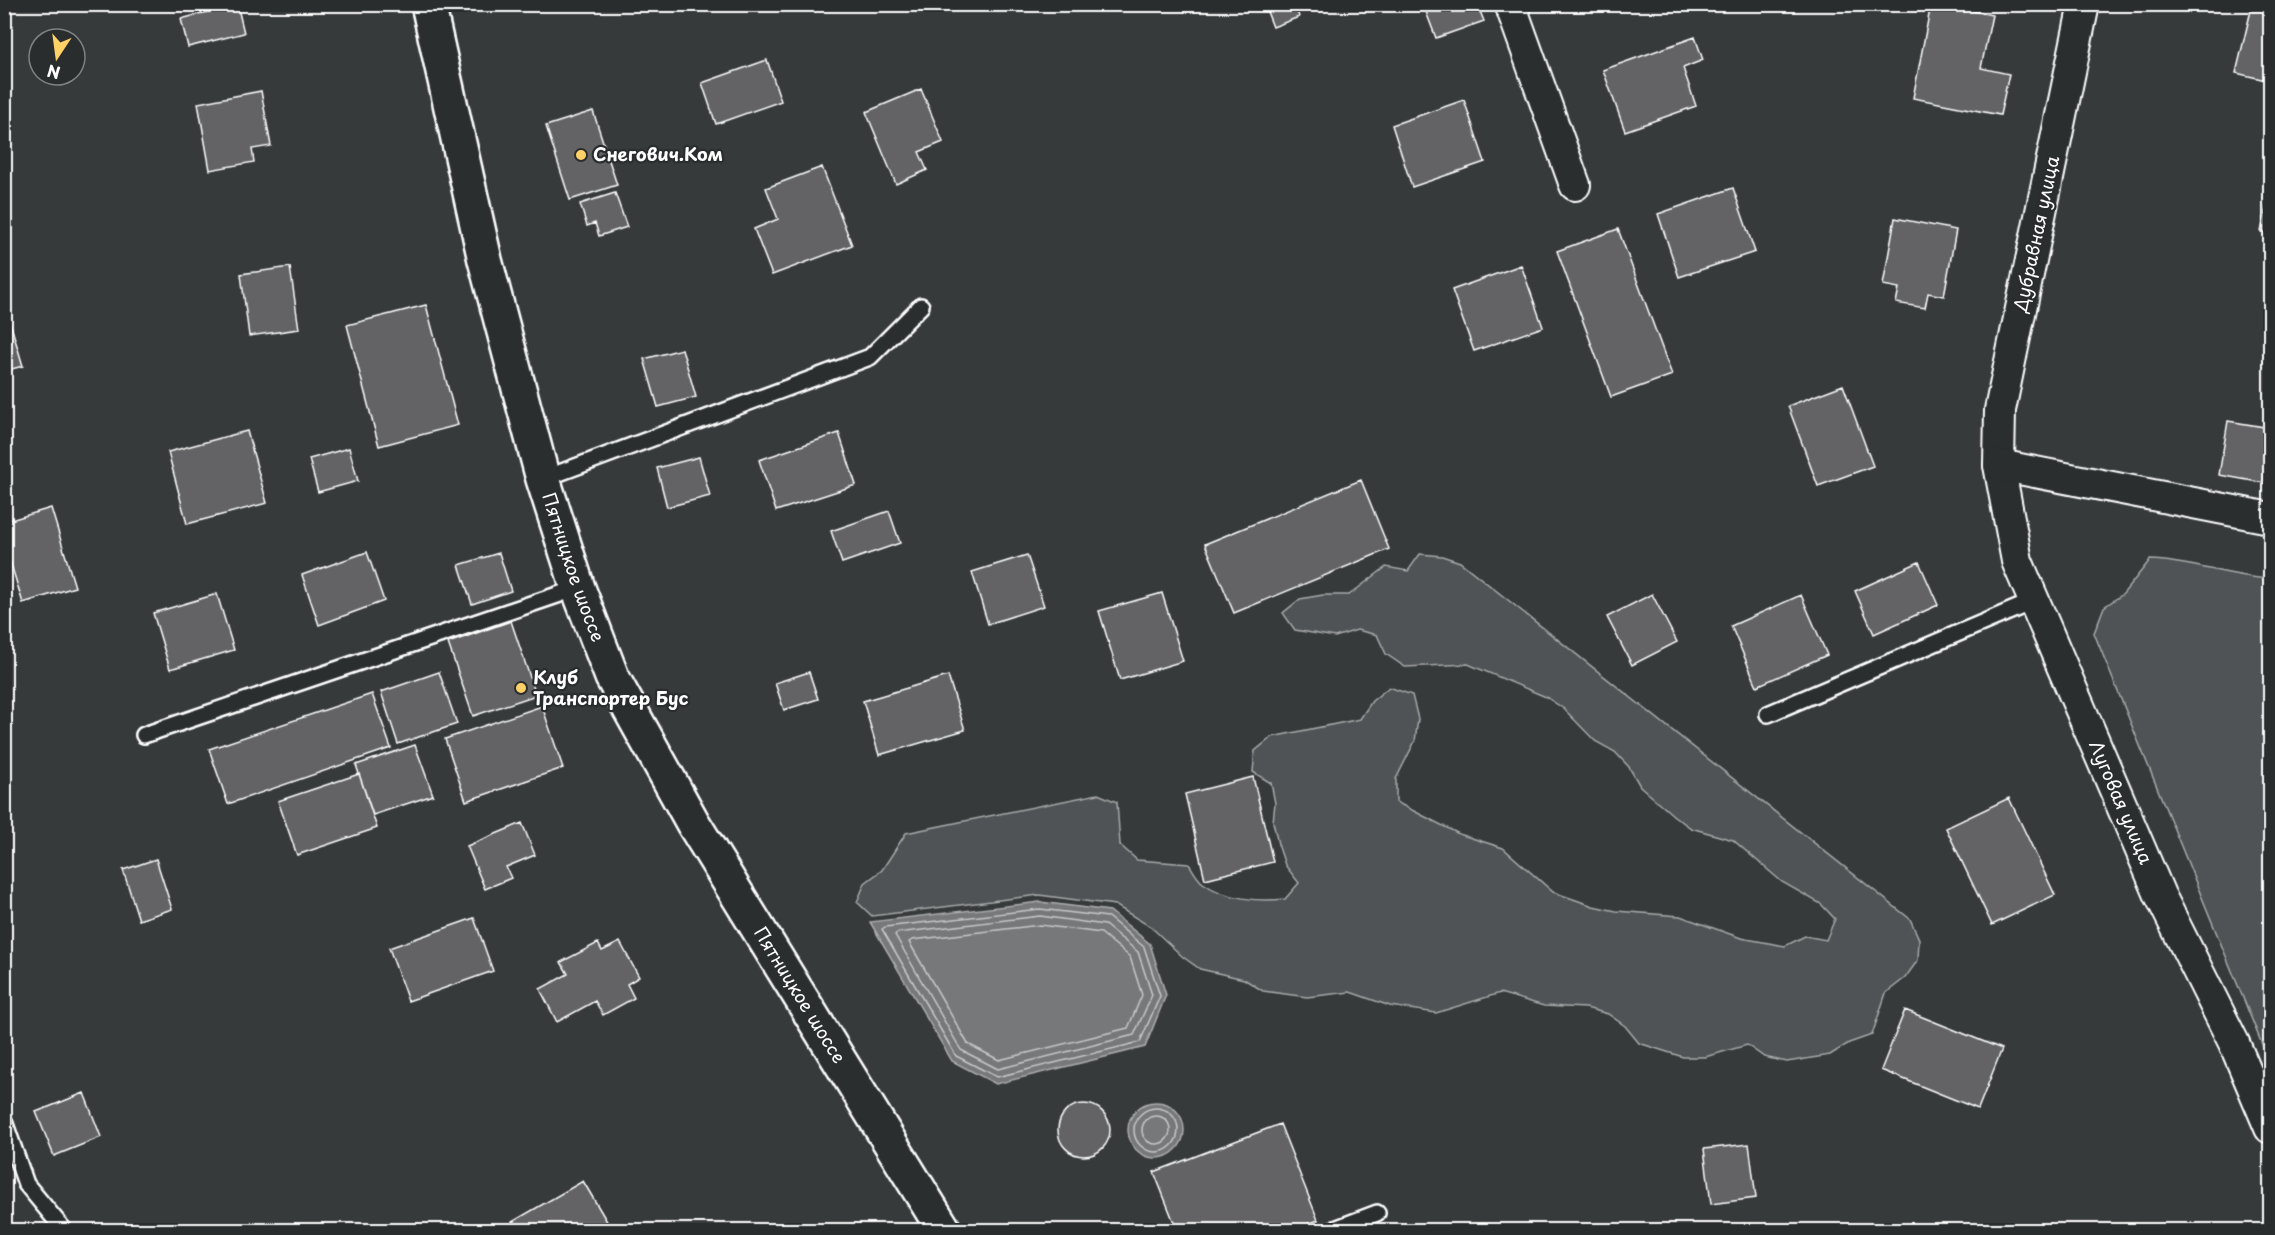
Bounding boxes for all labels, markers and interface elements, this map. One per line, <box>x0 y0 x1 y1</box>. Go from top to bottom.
north arrow <box>27 27 87 87</box>
text: N <box>45 59 62 86</box>
place label: Снегович.Ком <box>593 140 723 167</box>
marker: Снегович.Ком <box>574 148 588 162</box>
street label: Дубравная улица <box>2006 152 2065 315</box>
street label: Пятницкое шоссе <box>536 489 612 645</box>
place label: Клуб Транспортер Бус <box>533 663 689 711</box>
marker: Клуб Транспортер Бус <box>514 681 528 695</box>
street label: Луговая улица <box>2083 736 2161 869</box>
street label: Пятницкое шоссе <box>748 921 853 1068</box>

